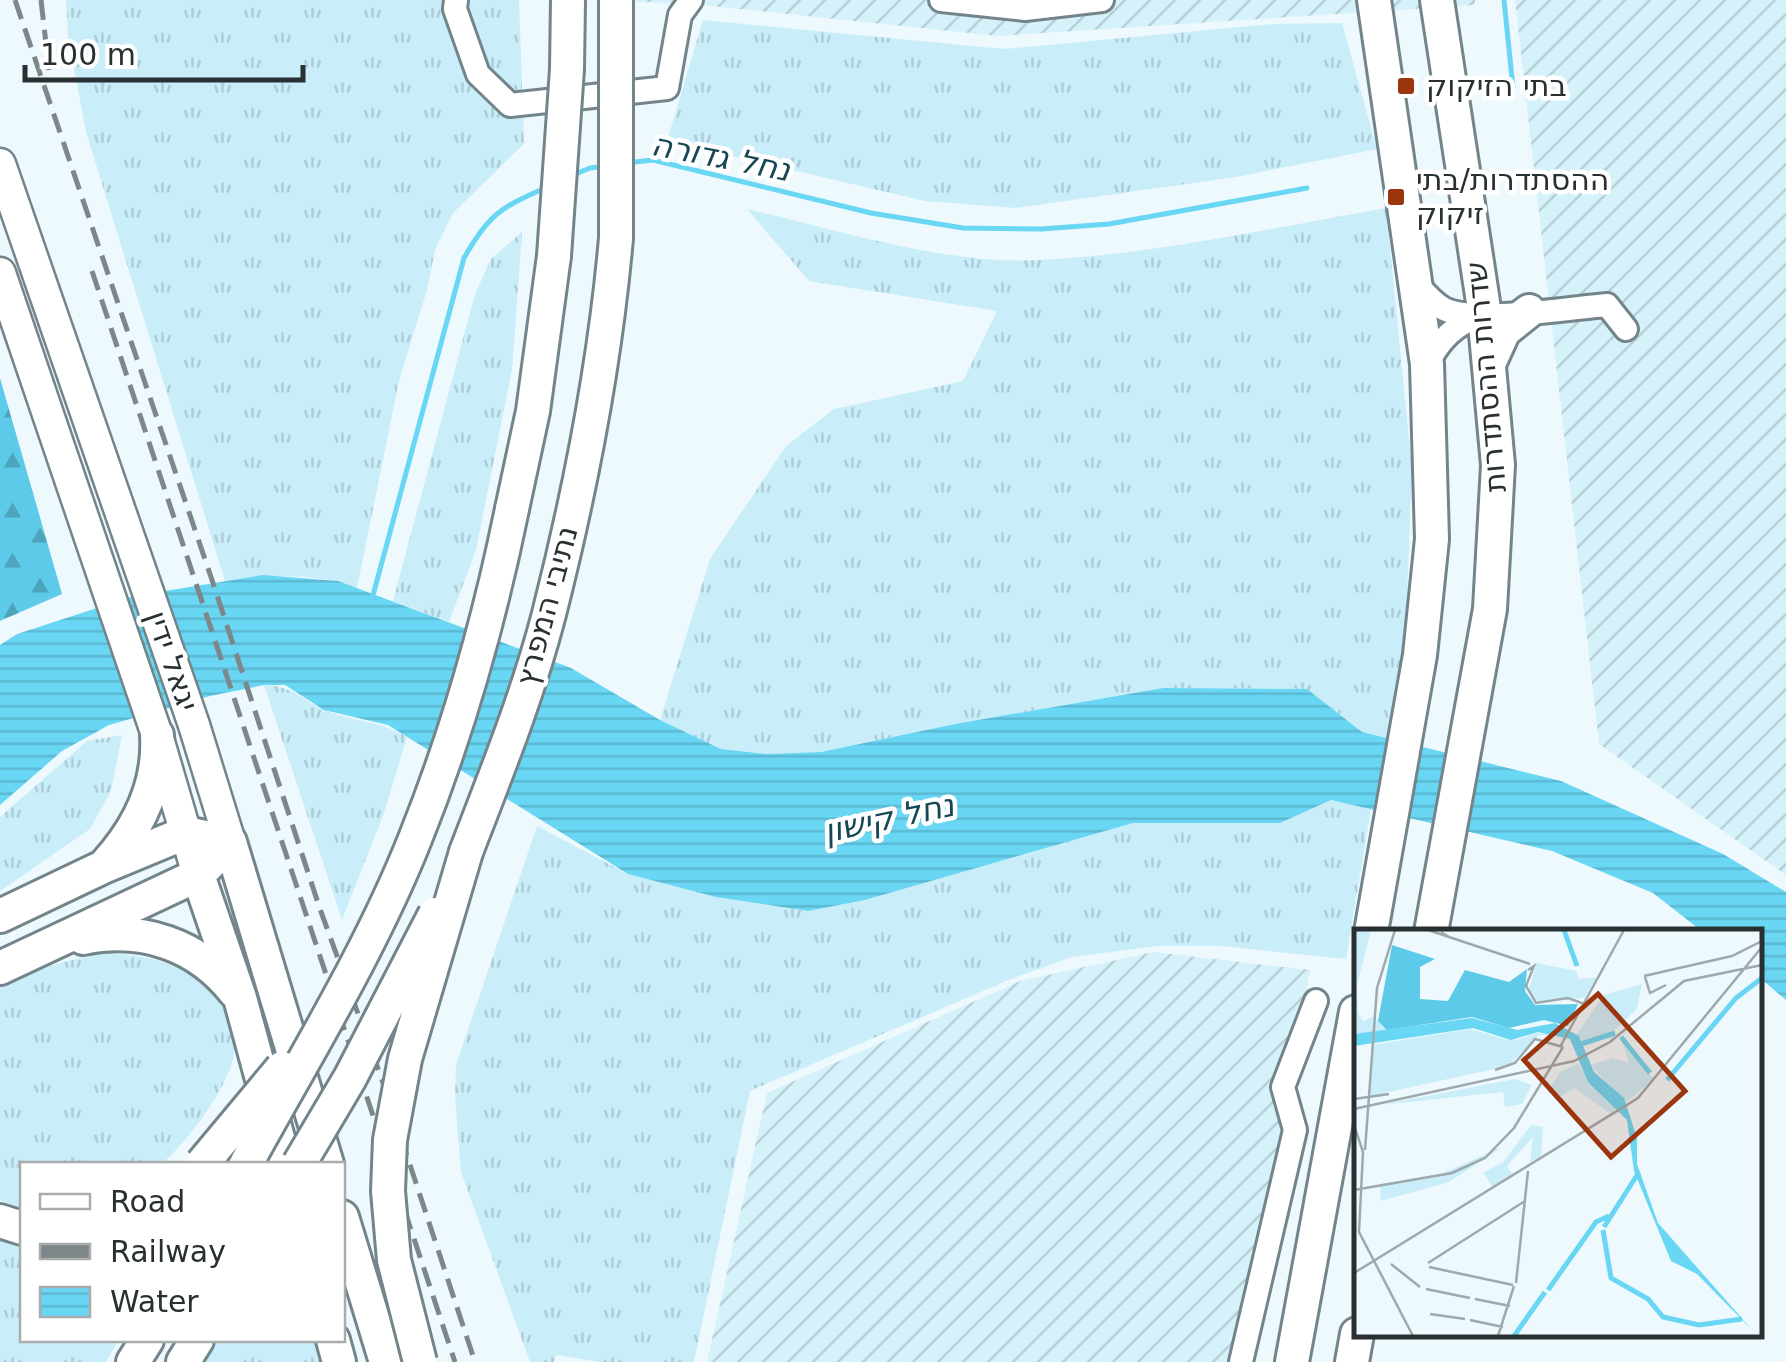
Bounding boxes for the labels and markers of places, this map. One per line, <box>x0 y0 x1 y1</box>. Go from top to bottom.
place label: בתי הזיקוק <box>1426 68 1567 103</box>
marker: בתי הזיקוק <box>1395 75 1417 97</box>
place label: ההסתדרות/בתי זיקוק <box>1416 162 1609 231</box>
marker: ההסתדרות/בתי זיקוק <box>1385 186 1407 208</box>

